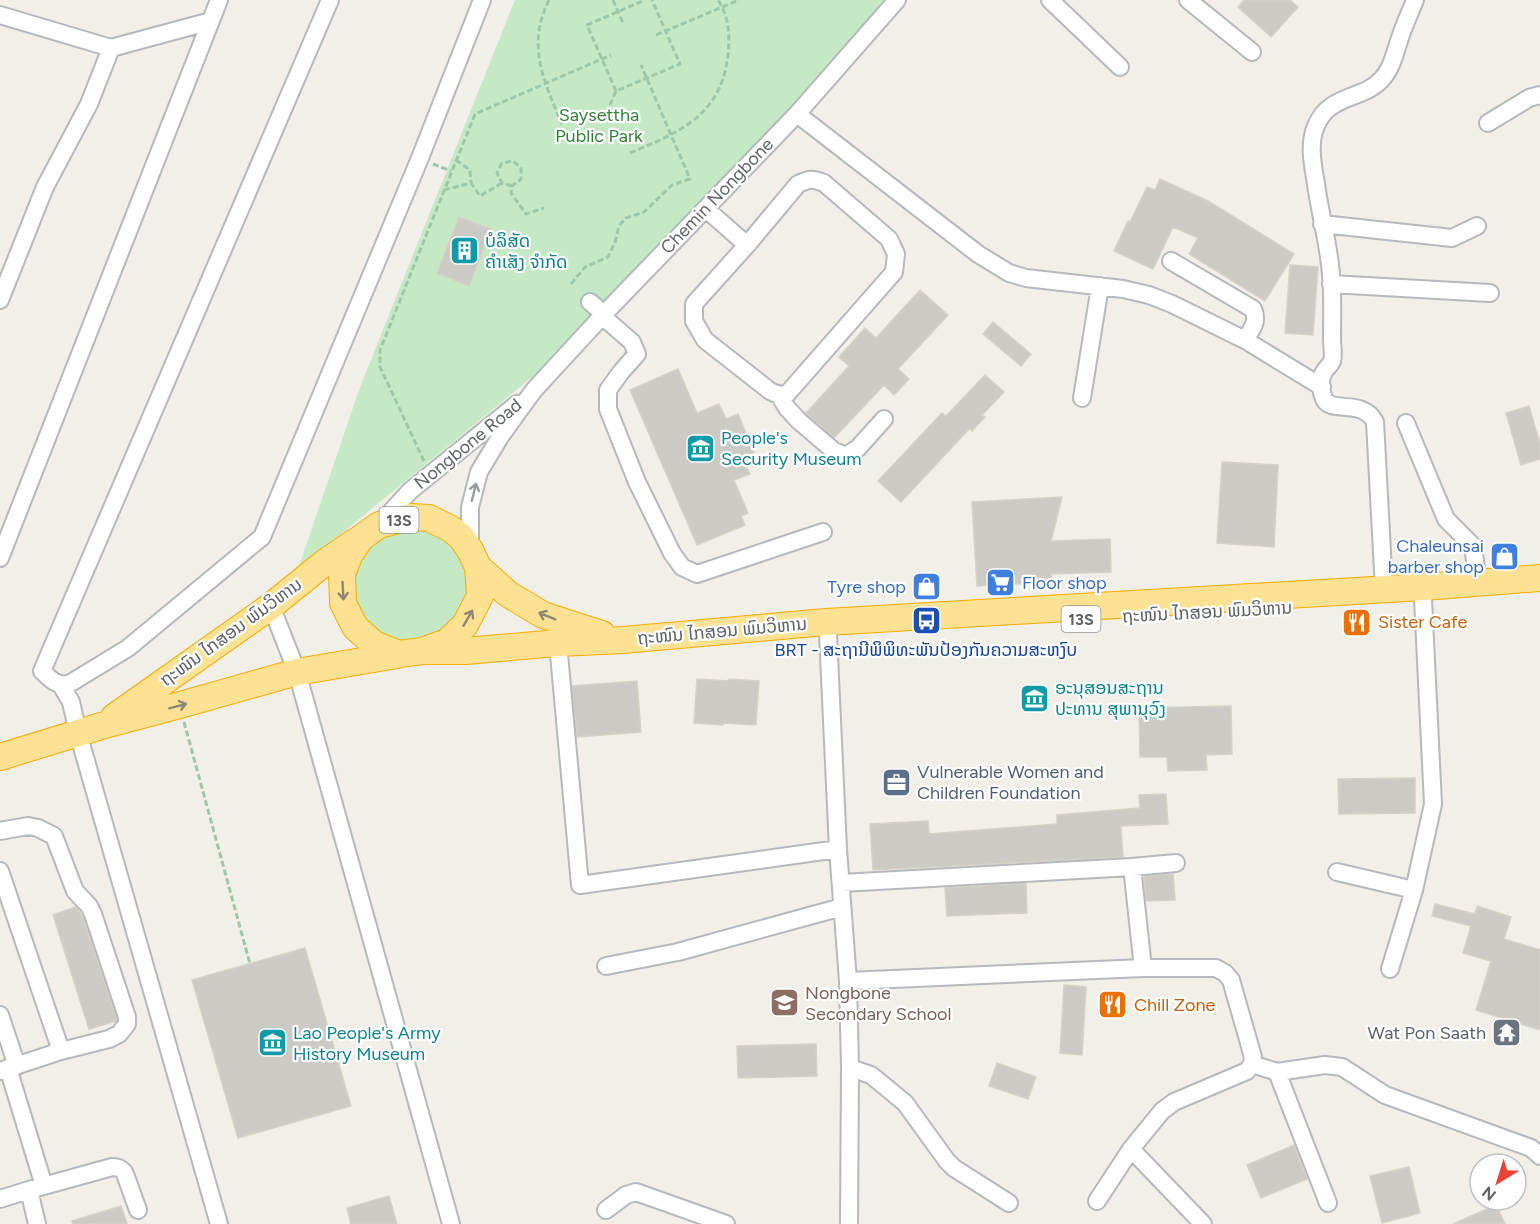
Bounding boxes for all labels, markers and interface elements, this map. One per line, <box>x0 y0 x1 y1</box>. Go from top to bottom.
park label: Saysettha Public Park <box>555 104 643 147</box>
street label: Chemin Nongbone <box>656 133 778 259</box>
place label: ບໍລິສັດ ຄຳເສັງ ຈຳກັດ <box>485 230 567 273</box>
building icon: ບໍລິສັດ ຄຳເສັງ ຈຳກັດ <box>448 235 480 267</box>
street label: Nongbone Road <box>410 394 526 494</box>
place label: People's Security Museum <box>721 427 862 470</box>
museum icon: People's Security Museum <box>684 432 716 464</box>
one-way arrow <box>469 482 481 501</box>
road number: 13S <box>380 507 418 533</box>
place label: Chaleunsai barber shop <box>1388 535 1484 578</box>
shop icon: Chaleunsai barber shop <box>1489 540 1521 572</box>
supermarket icon: Floor shop <box>985 567 1017 599</box>
shop icon: Tyre shop <box>911 571 943 603</box>
place label: Floor shop <box>1022 572 1107 594</box>
street label: ຖະໜົນ ໄກສອນ ພົມວິຫານ <box>156 573 306 691</box>
place label: Tyre shop <box>827 576 906 598</box>
one-way arrow <box>337 581 348 601</box>
street label: ຖະໜົນ ໄກສອນ ພົມວິຫານ <box>1121 597 1293 627</box>
bus stop icon: BRT - ສະຖານີພິພິທະພັນປ້ອງກັນຄວາມສະຫງົບ <box>910 605 942 637</box>
road number: 13S <box>1062 606 1100 632</box>
restaurant icon: Sister Cafe <box>1341 606 1373 638</box>
one-way arrow <box>462 610 474 627</box>
one-way arrow <box>538 610 557 621</box>
place label: Sister Cafe <box>1378 611 1467 633</box>
street label: ຖະໜົນ ໄກສອນ ພົມວິຫານ <box>636 613 808 649</box>
place label: BRT - ສະຖານີພິພິທະພັນປ້ອງກັນຄວາມສະຫງົບ <box>775 639 1077 661</box>
place label: ອະນຸສອນສະຖານ ປະທານ ສຸພານຸວົງ <box>1055 677 1166 720</box>
museum icon: ອະນຸສອນສະຖານ ປະທານ ສຸພານຸວົງ <box>1018 682 1050 714</box>
one-way arrow <box>168 699 187 711</box>
place label: Vulnerable Women and Children Foundation <box>917 761 1104 804</box>
office icon: Vulnerable Women and Children Foundation <box>880 766 912 798</box>
place label: Nongbone Secondary School <box>805 982 952 1025</box>
school or university icon: Nongbone Secondary School <box>768 987 800 1019</box>
restaurant icon: Chill Zone <box>1097 989 1129 1021</box>
place label: Chill Zone <box>1134 994 1216 1016</box>
temple icon: Wat Pon Saath <box>1491 1017 1523 1049</box>
place label: Lao People's Army History Museum <box>293 1022 441 1065</box>
place label: Wat Pon Saath <box>1368 1022 1486 1044</box>
museum icon: Lao People's Army History Museum <box>256 1027 288 1059</box>
north arrow <box>1468 1152 1528 1212</box>
text: N <box>1478 1182 1500 1205</box>

